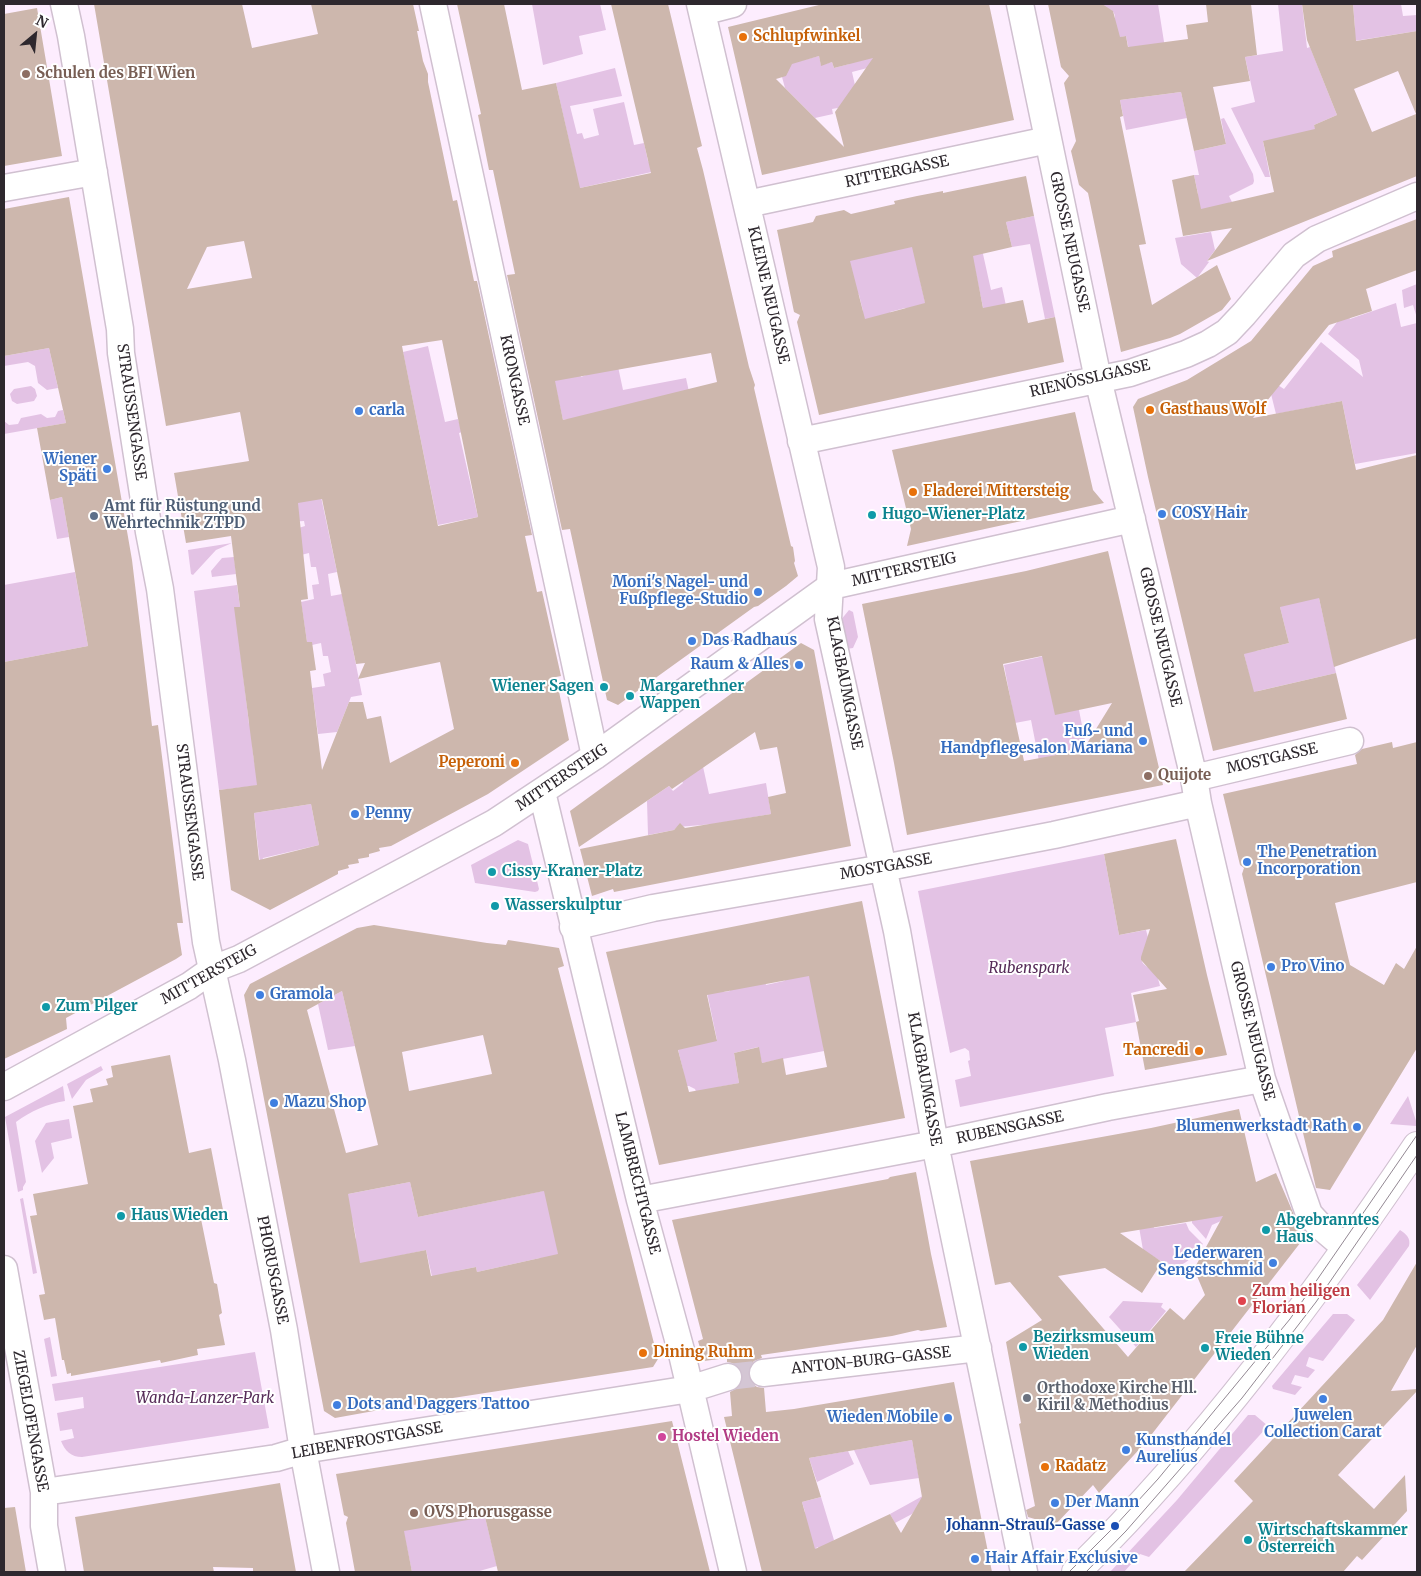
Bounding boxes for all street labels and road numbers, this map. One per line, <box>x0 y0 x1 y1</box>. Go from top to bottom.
street label: RITTERGASSE <box>843 152 951 192</box>
street label: GROSSE NEUGASSE <box>1045 170 1093 314</box>
street label: KLEINE NEUGASSE <box>743 224 793 366</box>
street label: KRONGASSE <box>496 333 532 427</box>
street label: STRAUSSENGASSE <box>112 342 150 482</box>
street label: RIENÖSSLGASSE <box>1028 356 1152 402</box>
street label: MITTERSTEIG <box>850 549 958 591</box>
street label: GROSSE NEUGASSE <box>1135 565 1185 709</box>
street label: KLAGBAUMGASSE <box>822 615 866 751</box>
street label: MOSTGASSE <box>1225 740 1319 778</box>
street label: MITTERSTEIG <box>513 741 611 815</box>
street label: STRAUSSENGASSE <box>172 742 206 882</box>
street label: MOSTGASSE <box>839 850 933 884</box>
street label: MITTERSTEIG <box>158 941 260 1009</box>
street label: GROSSE NEUGASSE <box>1226 960 1278 1102</box>
street label: KLAGBAUMGASSE <box>903 1011 945 1147</box>
street label: RUBENSGASSE <box>955 1108 1065 1148</box>
street label: LAMBRECHTGASSE <box>611 1110 663 1256</box>
street label: PHORUSGASSE <box>253 1214 291 1326</box>
street label: ANTON-BURG-GASSE <box>790 1344 952 1378</box>
street label: ZIEGELOFENGASSE <box>9 1349 51 1493</box>
street label: LEIBENFROSTGASSE <box>290 1419 444 1463</box>

